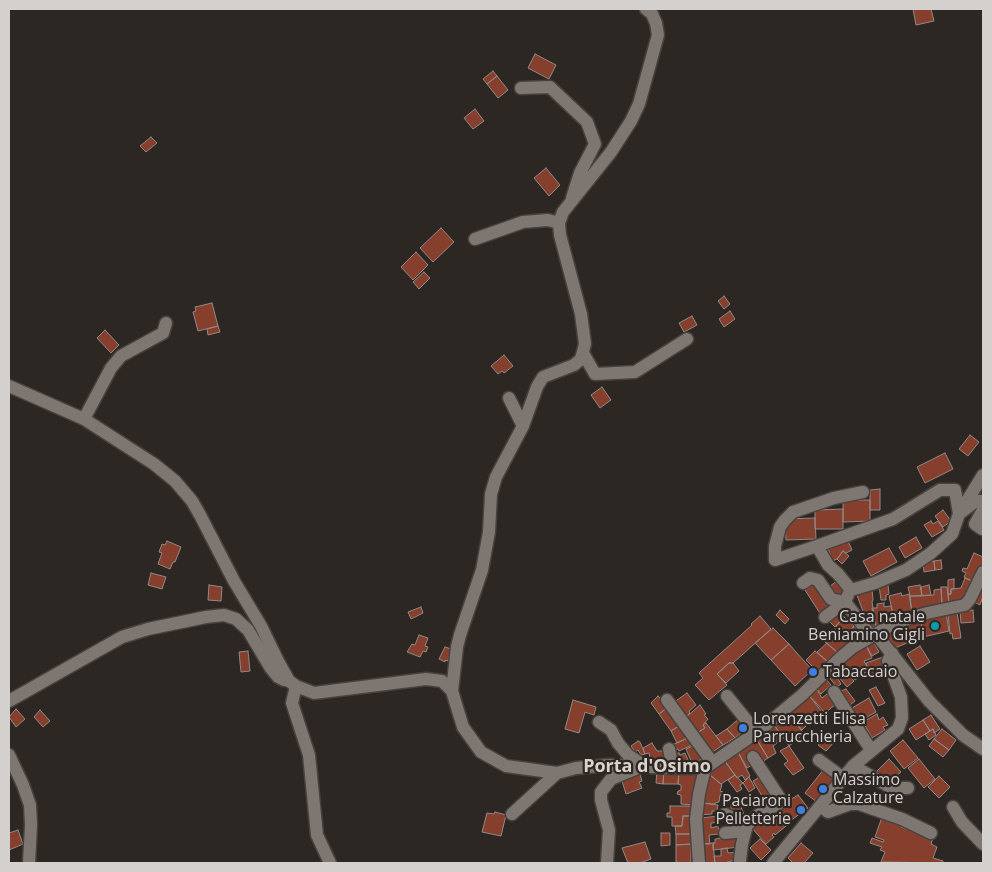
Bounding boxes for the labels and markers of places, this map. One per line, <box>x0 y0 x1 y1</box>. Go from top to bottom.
place label: Casa natale Beniamino Gigli <box>808 607 925 645</box>
marker: Casa natale Beniamino Gigli <box>929 620 941 632</box>
place label: Tabaccaio <box>823 662 897 682</box>
marker: Tabaccaio <box>807 666 819 678</box>
place label: Lorenzetti Elisa Parrucchieria <box>753 709 866 747</box>
marker: Lorenzetti Elisa Parrucchieria <box>737 722 749 734</box>
place label: Massimo Calzature <box>833 770 903 808</box>
marker: Massimo Calzature <box>817 783 829 795</box>
place label: Paciaroni Pelletterie <box>715 791 791 829</box>
marker: Paciaroni Pelletterie <box>795 804 807 816</box>

